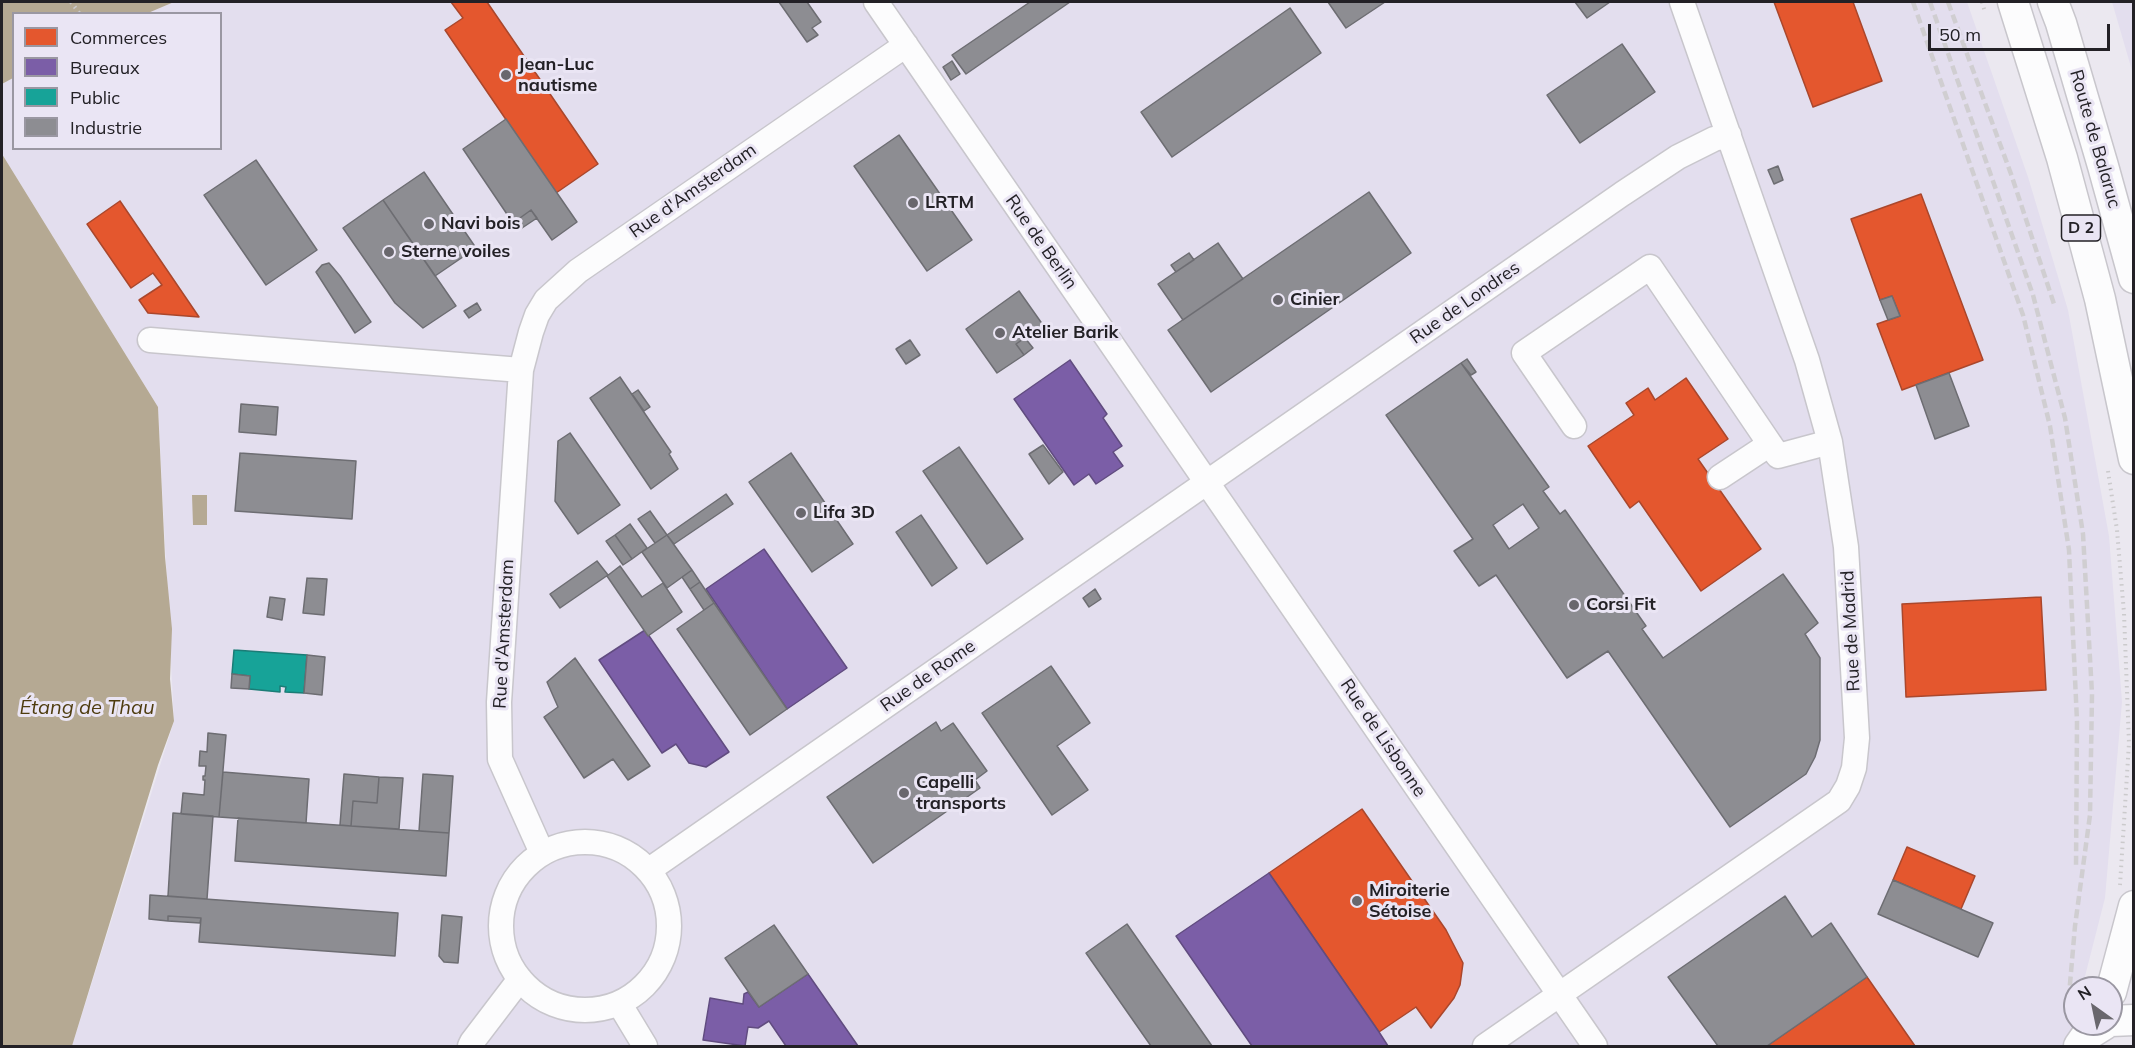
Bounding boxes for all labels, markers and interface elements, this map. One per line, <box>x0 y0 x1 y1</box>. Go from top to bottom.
legend <box>12 12 222 150</box>
scale bar <box>1931 12 2112 50</box>
text: 50 m <box>1939 23 1981 46</box>
text: Commerces <box>70 26 167 49</box>
place label: Jean-Luc nautisme <box>518 54 597 97</box>
text: Bureaux <box>70 56 140 79</box>
street label: Route de Balaruc <box>2065 67 2125 211</box>
marker: Jean-Luc nautisme <box>499 68 513 82</box>
text: Public <box>70 86 120 109</box>
text: Industrie <box>70 116 142 139</box>
street label: Rue d'Amsterdam <box>625 139 761 243</box>
street label: Rue de Berlin <box>1001 191 1081 293</box>
place label: LRTM <box>925 192 974 214</box>
marker: LRTM <box>906 196 920 210</box>
place label: Navi bois <box>441 213 521 235</box>
road number: D 2 <box>2062 215 2100 241</box>
marker: Navi bois <box>422 217 436 231</box>
place label: Sterne voiles <box>401 241 510 263</box>
marker: Sterne voiles <box>382 245 396 259</box>
street label: Rue de Londres <box>1406 257 1524 349</box>
place label: Cinier <box>1290 289 1340 311</box>
marker: Cinier <box>1271 293 1285 307</box>
place label: Atelier Barik <box>1012 322 1118 344</box>
marker: Atelier Barik <box>993 326 1007 340</box>
place label: Lifa 3D <box>813 502 875 524</box>
marker: Lifa 3D <box>794 506 808 520</box>
street label: Rue d'Amsterdam <box>489 559 519 709</box>
street label: Rue de Madrid <box>1837 570 1865 692</box>
place label: Corsi Fit <box>1586 594 1656 616</box>
marker: Corsi Fit <box>1567 598 1581 612</box>
street label: Rue de Rome <box>876 635 980 717</box>
street label: Rue de Lisbonne <box>1336 675 1430 801</box>
water label: Étang de Thau <box>19 696 155 720</box>
place label: Capelli transports <box>916 772 1006 814</box>
marker: Capelli transports <box>897 786 911 800</box>
place label: Miroiterie Sétoise <box>1369 880 1450 922</box>
marker: Miroiterie Sétoise <box>1350 894 1364 908</box>
north arrow <box>2063 976 2123 1036</box>
text: N <box>2074 981 2095 1004</box>

